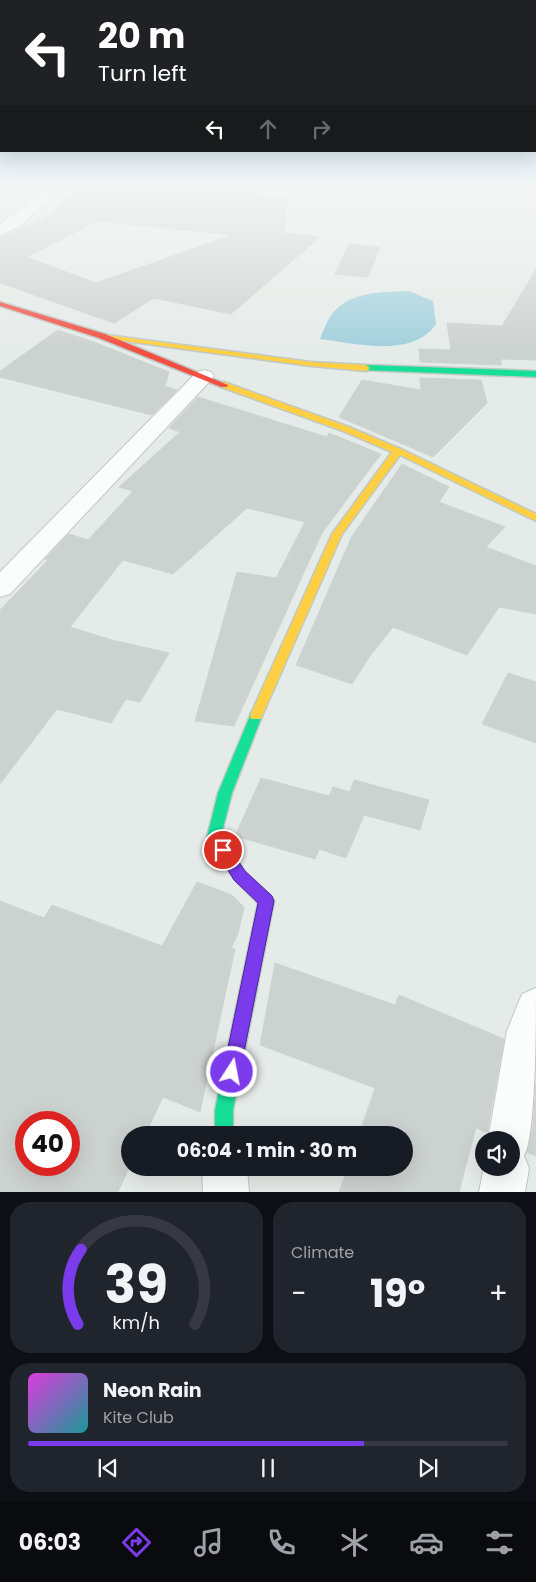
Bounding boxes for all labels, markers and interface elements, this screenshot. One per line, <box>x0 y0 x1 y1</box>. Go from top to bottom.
text: 20 m <box>98 11 185 60</box>
icon: left <box>15 20 80 85</box>
text: Turn left <box>98 58 186 89</box>
icon: left <box>201 115 229 143</box>
icon: ahead <box>254 115 282 143</box>
icon: right <box>307 115 335 143</box>
pin <box>202 829 244 871</box>
icon: arrive <box>209 836 237 864</box>
position arrow <box>205 1045 257 1097</box>
speed limit sign: 40 <box>15 1111 80 1176</box>
map controls <box>475 1131 520 1176</box>
button: sound <box>475 1131 520 1176</box>
text: 06:04 · 1 min · 30 m <box>177 1137 357 1164</box>
text: Climate <box>291 1241 354 1264</box>
text: 39 <box>105 1248 168 1321</box>
text: 19° <box>370 1267 425 1320</box>
text: − <box>291 1274 306 1313</box>
text: + <box>489 1274 508 1313</box>
text: km/h <box>113 1310 160 1335</box>
text: Neon Rain <box>103 1377 202 1404</box>
text: Kite Club <box>103 1406 174 1429</box>
icon: previous <box>94 1454 122 1482</box>
icon: pause <box>254 1454 282 1482</box>
icon: next <box>414 1454 442 1482</box>
icon: directions <box>119 1525 154 1560</box>
icon: music <box>191 1525 226 1560</box>
icon: phone <box>264 1525 299 1560</box>
icon: climate <box>337 1525 372 1560</box>
icon: car <box>409 1525 444 1560</box>
icon: filters <box>482 1525 517 1560</box>
text: 06:03 <box>19 1527 81 1558</box>

